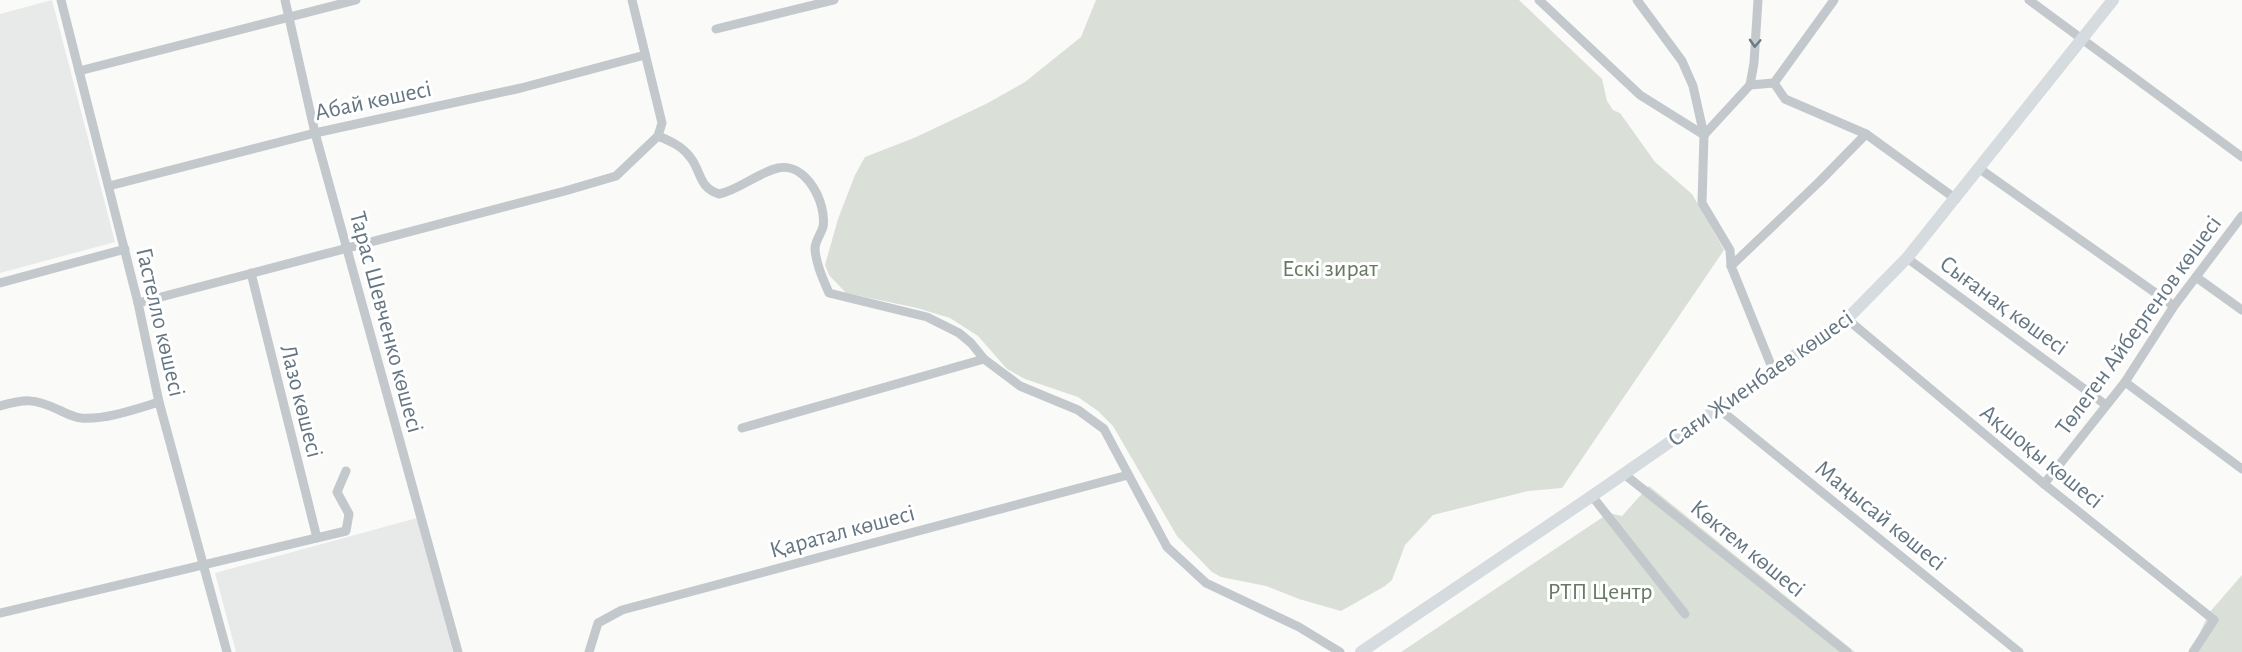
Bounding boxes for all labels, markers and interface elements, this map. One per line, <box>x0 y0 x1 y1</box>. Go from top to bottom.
one-way arrow <box>1749 38 1762 47</box>
street label: Абай көшесі <box>313 77 434 125</box>
street label: Тарас Шевченко көшесі <box>345 209 427 435</box>
street label: Төлеген Айбергенов көшесі <box>2051 212 2226 440</box>
street label: Гастелло көшесі <box>131 246 189 399</box>
street label: Сығанақ көшесі <box>1935 251 2072 360</box>
park label: Ескі зират <box>1282 257 1378 281</box>
street label: Сағи Жиенбаев көшесі <box>1664 306 1858 452</box>
street label: Лазо көшесі <box>275 342 327 460</box>
street label: Ақшоқы көшесі <box>1975 400 2107 513</box>
street label: Маңысай көшесі <box>1810 456 1950 576</box>
street label: Көктем көшесі <box>1685 495 1809 602</box>
street label: Қаратал көшесі <box>767 501 917 563</box>
park label: РТП Центр <box>1547 580 1653 604</box>

